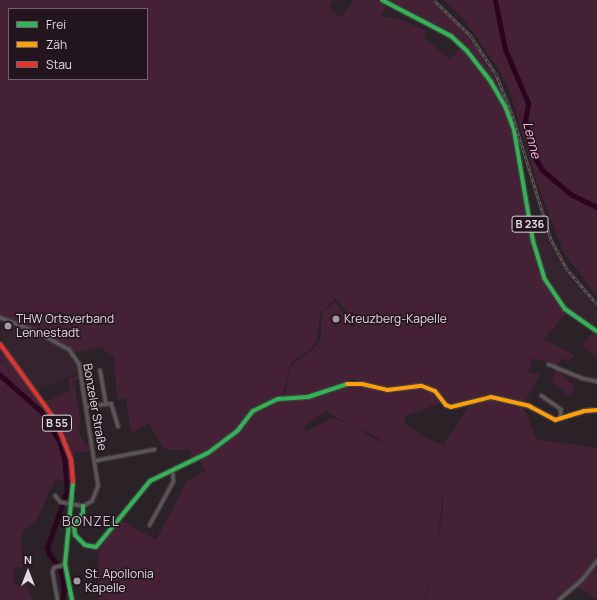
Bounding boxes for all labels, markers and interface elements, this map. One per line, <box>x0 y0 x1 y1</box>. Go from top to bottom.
legend <box>8 8 148 80</box>
text: Frei <box>46 16 66 33</box>
text: Zäh <box>46 36 67 53</box>
text: Stau <box>46 56 72 73</box>
water label: Lenne <box>520 120 544 160</box>
road number: B 236 <box>511 215 549 233</box>
place label: THW Ortsverband Lennestadt <box>16 312 114 340</box>
place label: Kreuzberg-Kapelle <box>344 312 447 326</box>
marker: Kreuzberg-Kapelle <box>331 314 341 324</box>
marker: THW Ortsverband Lennestadt <box>3 321 13 331</box>
street label: Bonzeler Straße <box>80 362 110 452</box>
road number: B 55 <box>41 414 73 432</box>
district label: BONZEL <box>62 513 120 529</box>
north arrow <box>8 552 48 592</box>
text: N <box>24 552 32 567</box>
place label: St. Apollonia Kapelle <box>85 567 154 595</box>
marker: St. Apollonia Kapelle <box>72 576 82 586</box>

